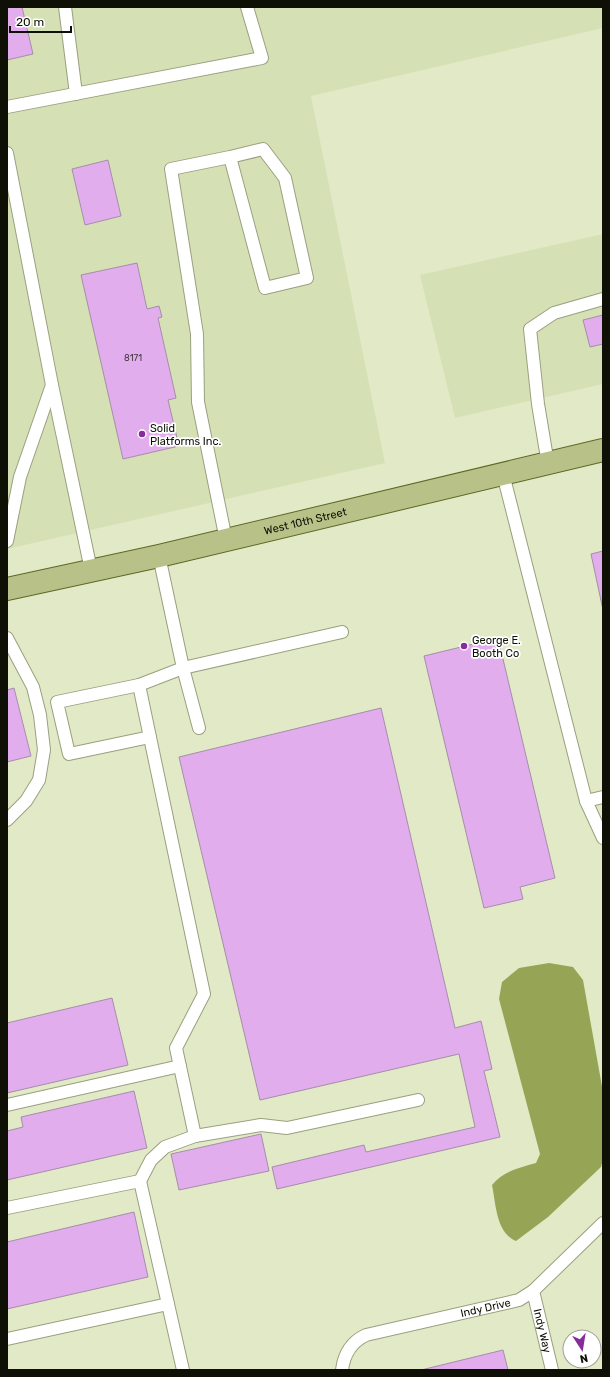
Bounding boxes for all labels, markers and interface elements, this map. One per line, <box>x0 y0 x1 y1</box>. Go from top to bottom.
scale bar <box>10 8 71 34</box>
text: 20 m <box>16 15 44 29</box>
house number: 8171 <box>124 353 142 363</box>
place label: Solid Platforms Inc. <box>150 422 222 448</box>
marker: Solid Platforms Inc. <box>137 429 147 439</box>
street label: West 10th Street <box>263 505 349 537</box>
place label: George E. Booth Co <box>472 634 521 660</box>
marker: George E. Booth Co <box>459 641 469 651</box>
street label: Indy Drive <box>459 1296 512 1320</box>
street label: Indy Way <box>531 1307 554 1354</box>
north arrow <box>562 1329 602 1369</box>
text: N <box>579 1351 589 1365</box>

